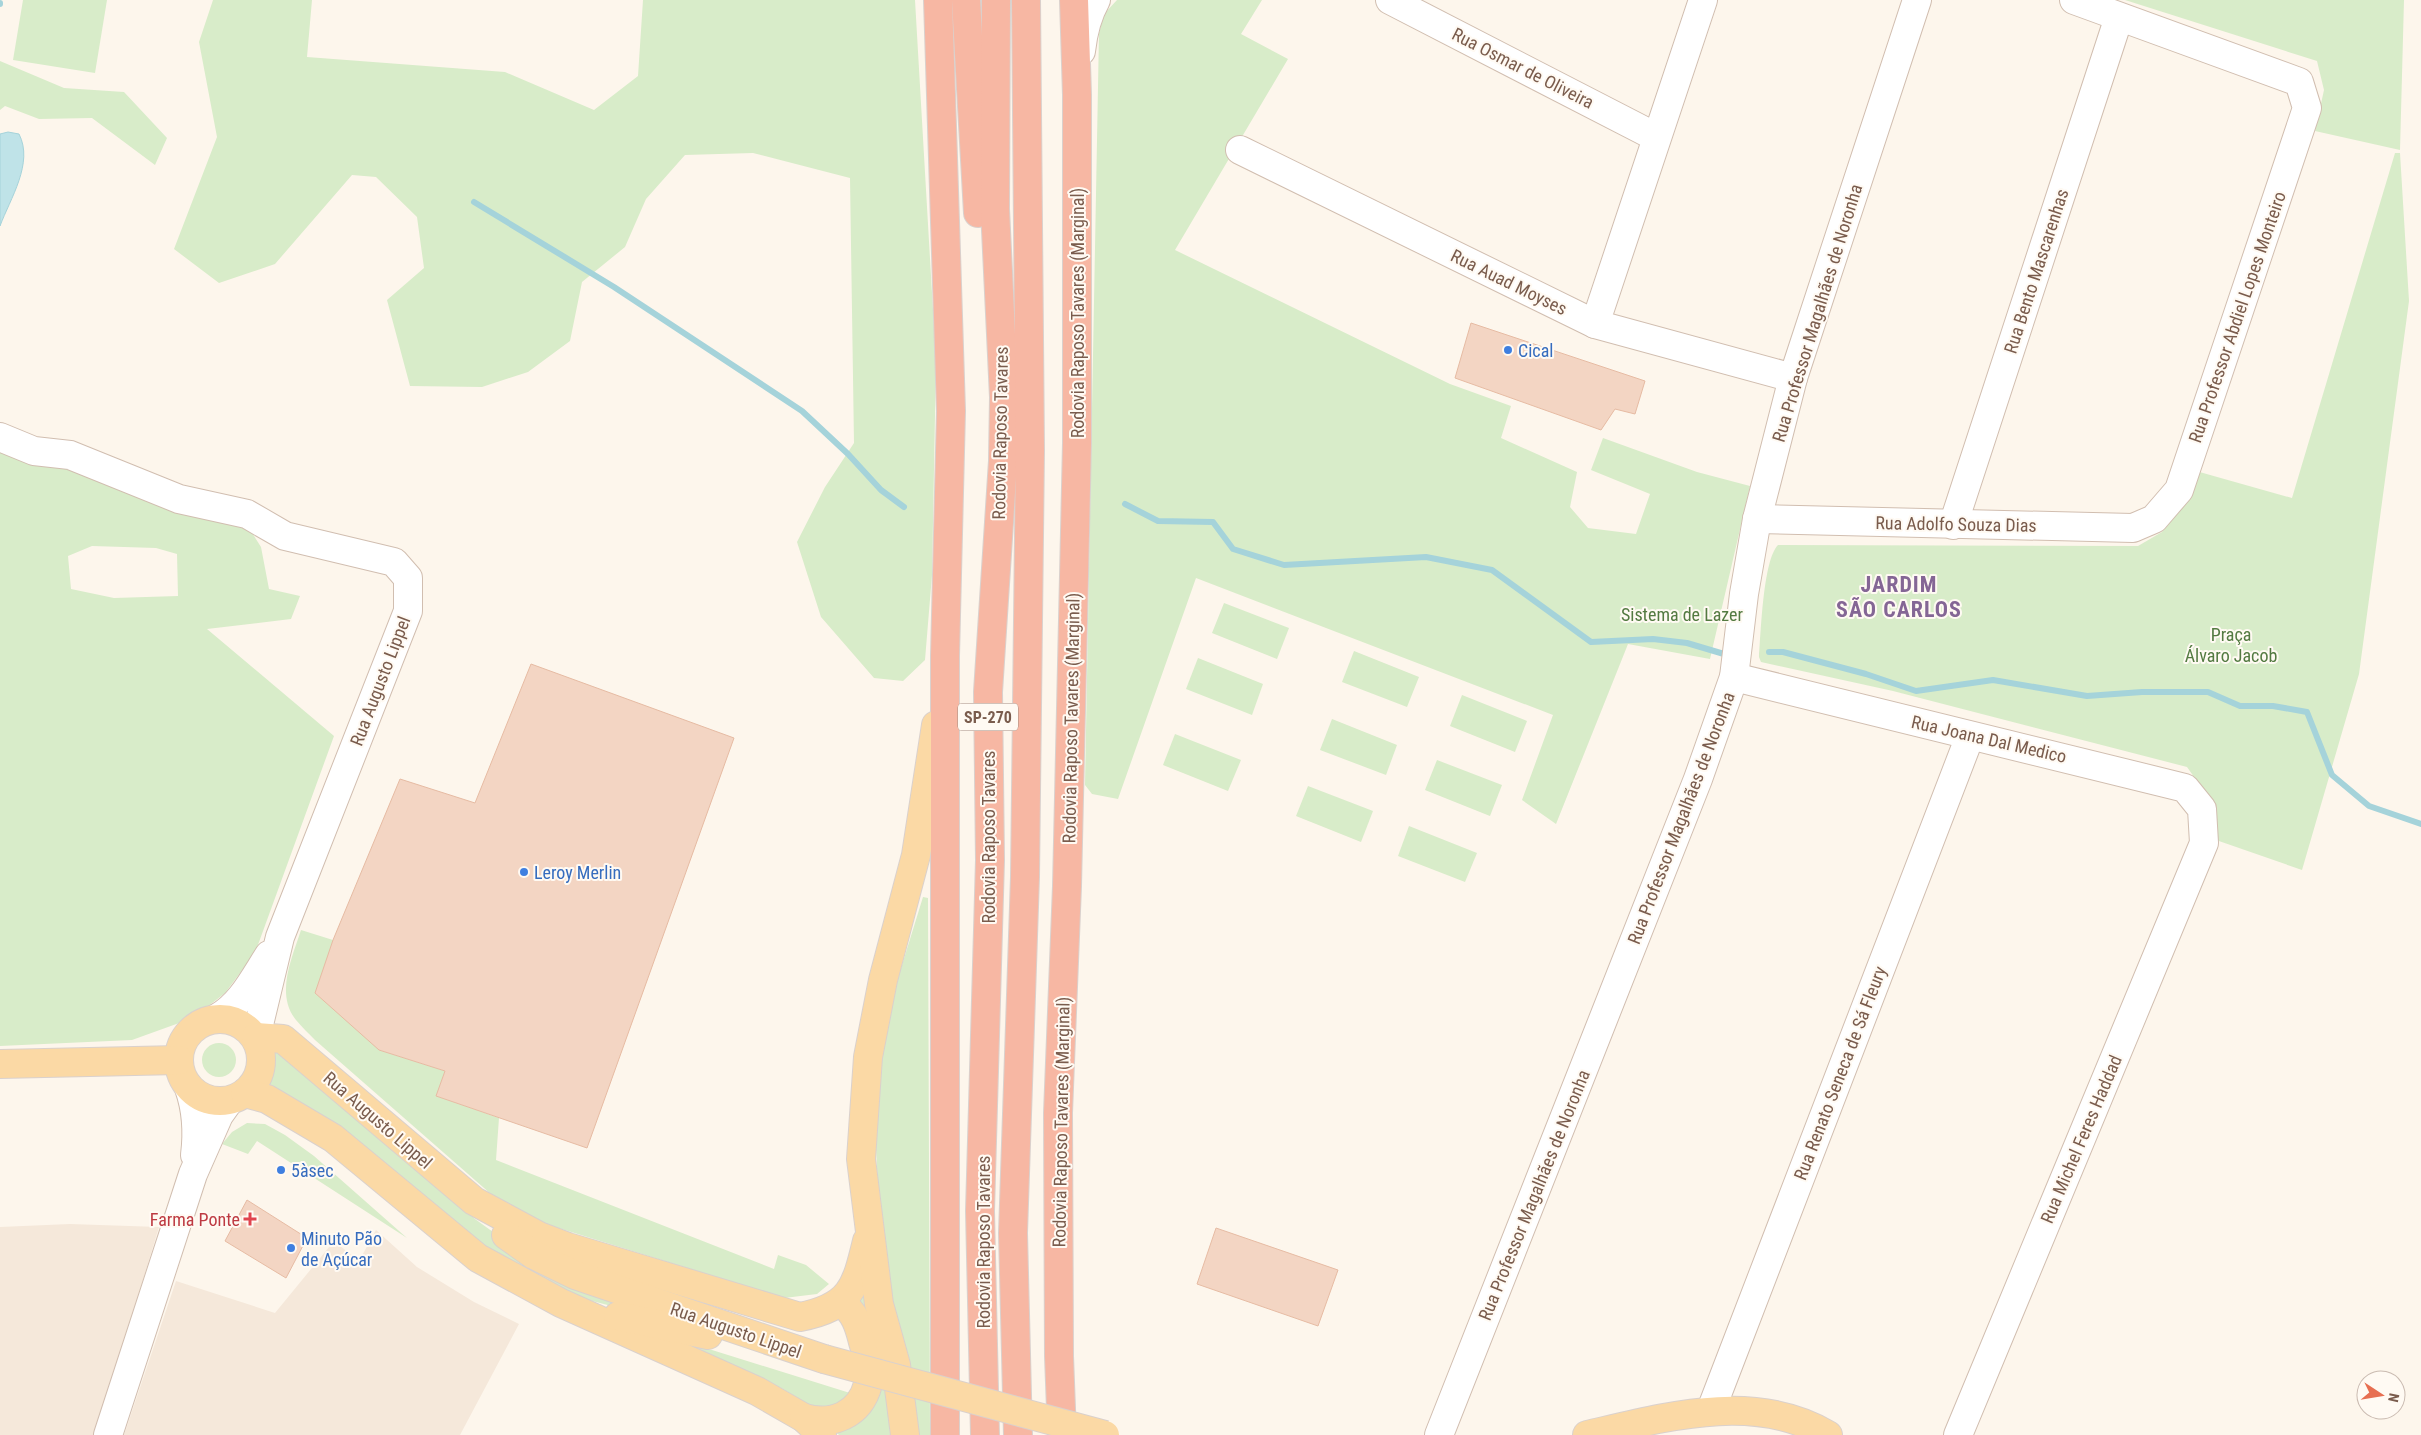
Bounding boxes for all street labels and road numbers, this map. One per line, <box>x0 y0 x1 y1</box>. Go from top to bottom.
street label: Rua Osmar de Oliveira <box>1449 23 1597 113</box>
street label: Rua Professor Magalhães de Noronha <box>1768 182 1866 444</box>
street label: Rua Bento Mascarenhas <box>1999 186 2073 356</box>
street label: Rodovia Raposo Tavares (Marginal) <box>1067 188 1089 438</box>
street label: Rua Professor Abdiel Lopes Monteiro <box>2184 189 2290 445</box>
street label: Rua Auad Moyses <box>1448 245 1570 319</box>
street label: Rodovia Raposo Tavares <box>988 346 1012 520</box>
street label: Rua Adolfo Souza Dias <box>1875 512 2037 536</box>
street label: Rodovia Raposo Tavares (Marginal) <box>1058 592 1085 844</box>
street label: Rua Augusto Lippel <box>346 613 414 749</box>
street label: Rua Professor Magalhães de Noronha <box>1623 689 1739 947</box>
road number: SP-270 <box>958 704 1018 730</box>
street label: Rua Joana Dal Medico <box>1909 711 2069 767</box>
street label: Rodovia Raposo Tavares <box>978 750 999 924</box>
street label: Rua Renato Seneca de Sá Fleury <box>1789 963 1891 1183</box>
street label: Rodovia Raposo Tavares (Marginal) <box>1048 996 1075 1248</box>
street label: Rua Michel Feres Haddad <box>2036 1052 2126 1226</box>
street label: Rua Augusto Lippel <box>319 1067 437 1173</box>
street label: Rua Professor Magalhães de Noronha <box>1474 1067 1594 1323</box>
street label: Rodovia Raposo Tavares <box>973 1155 994 1329</box>
street label: Rua Augusto Lippel <box>668 1298 804 1362</box>

